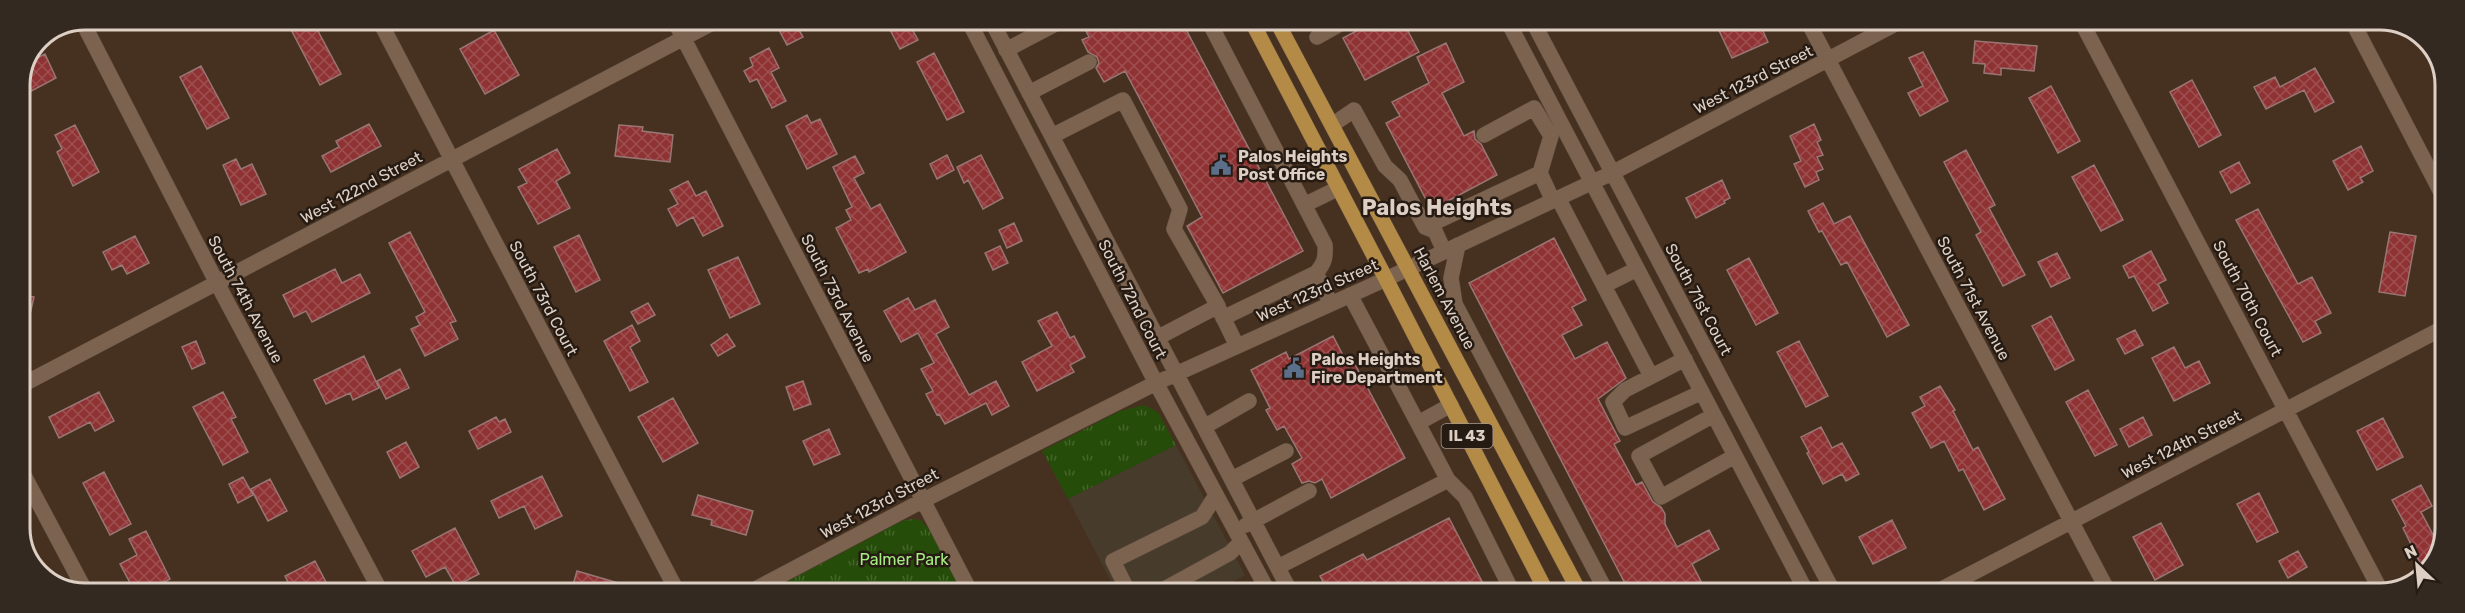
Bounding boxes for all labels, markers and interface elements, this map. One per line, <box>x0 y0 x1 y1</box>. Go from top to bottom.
street label: West 123rd Street <box>1690 41 1816 118</box>
street label: West 122nd Street <box>297 147 425 227</box>
place label: Palos Heights Post Office <box>1238 147 1348 184</box>
public building icon: Palos Heights Post Office <box>1209 153 1233 177</box>
district label: Palos Heights <box>1362 194 1512 221</box>
street label: South 73rd Avenue <box>797 231 878 366</box>
street label: South 74th Avenue <box>204 232 287 366</box>
street label: South 71st Avenue <box>1933 233 2014 364</box>
street label: South 72nd Court <box>1094 236 1171 362</box>
street label: South 73rd Court <box>505 237 582 359</box>
street label: South 70th Court <box>2209 237 2286 360</box>
street label: South 71st Court <box>1661 240 1736 358</box>
street label: Harlem Avenue <box>1410 244 1479 353</box>
street label: West 123rd Street <box>1253 255 1381 326</box>
place label: Palos Heights Fire Department <box>1311 350 1443 387</box>
public building icon: Palos Heights Fire Department <box>1282 356 1306 380</box>
street label: West 124th Street <box>2118 406 2244 483</box>
road number: IL 43 <box>1442 424 1492 448</box>
street label: West 123rd Street <box>817 464 942 543</box>
north arrow <box>2387 535 2447 595</box>
text: N <box>2401 541 2420 563</box>
park label: Palmer Park <box>860 550 949 569</box>

